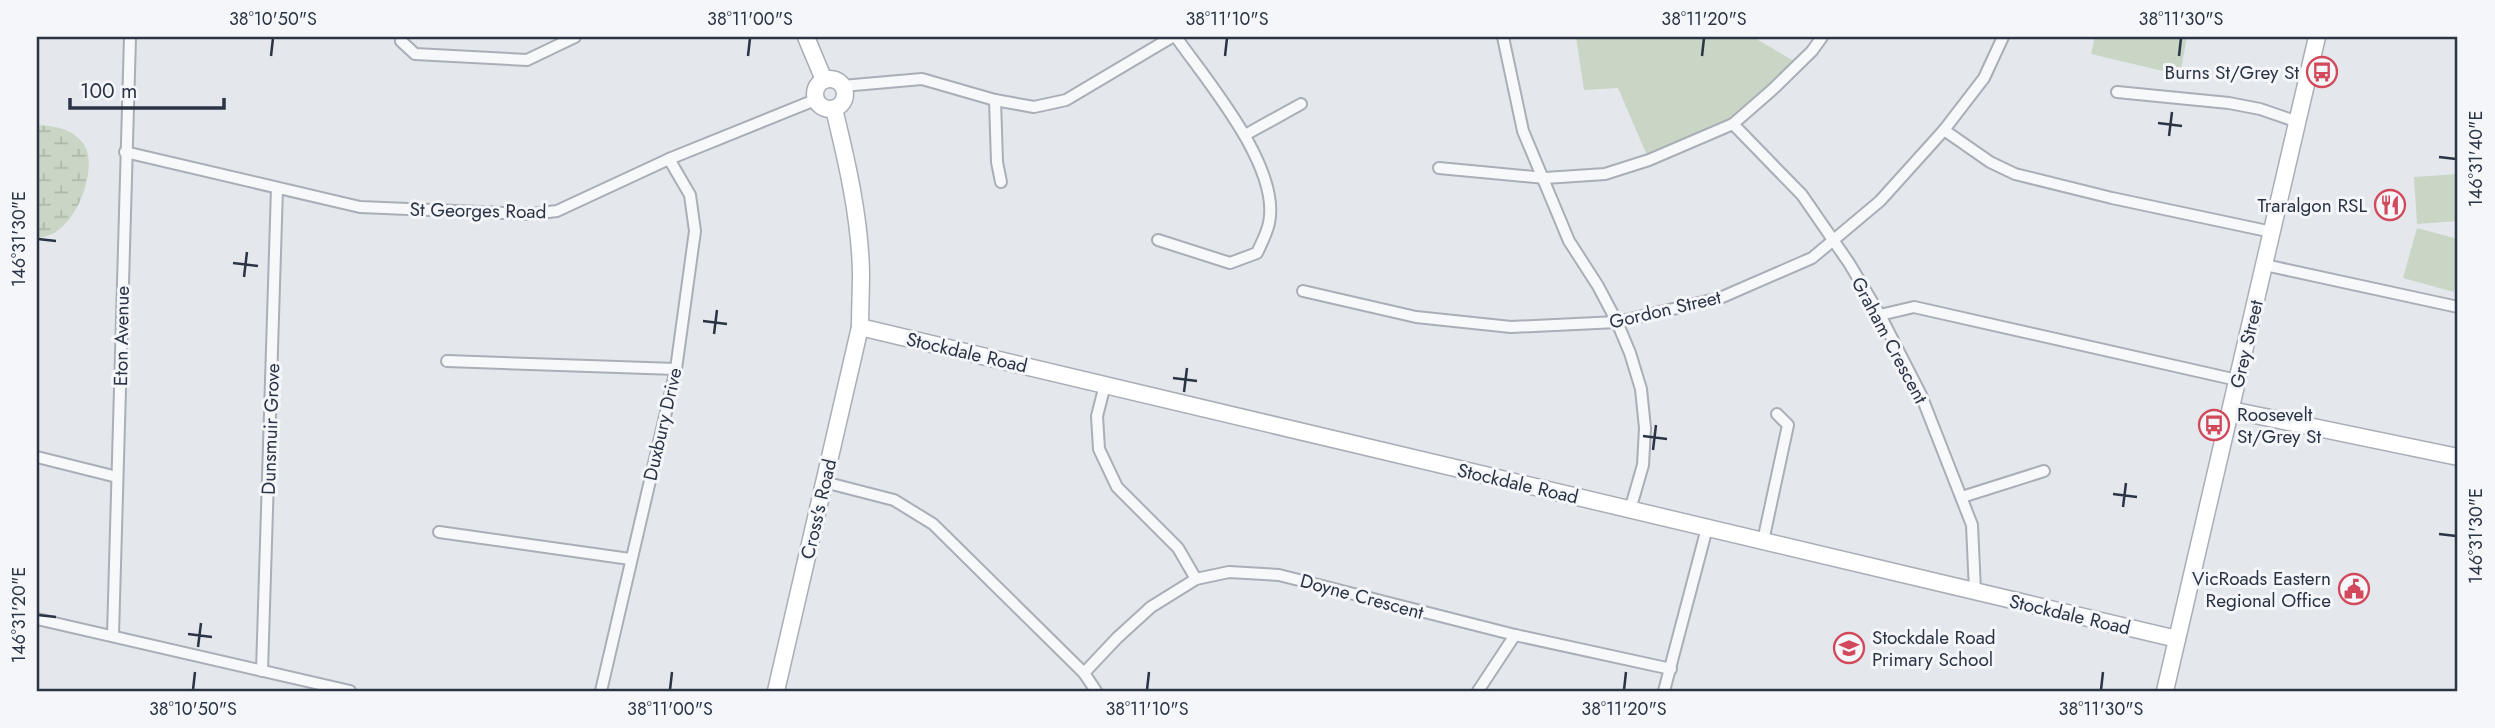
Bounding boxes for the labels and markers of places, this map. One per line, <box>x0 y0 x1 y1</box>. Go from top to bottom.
bus stop icon: Burns St/Grey St <box>2305 55 2339 89</box>
place label: Burns St/Grey St <box>2165 59 2299 86</box>
restaurant icon: Traralgon RSL <box>2373 188 2407 222</box>
place label: Traralgon RSL <box>2258 192 2367 219</box>
place label: Roosevelt St/Grey St <box>2237 401 2321 450</box>
bus stop icon: Roosevelt St/Grey St <box>2197 408 2231 442</box>
place label: VicRoads Eastern Regional Office <box>2192 565 2331 614</box>
public building icon: VicRoads Eastern Regional Office <box>2337 572 2371 606</box>
place label: Stockdale Road Primary School <box>1872 624 1996 673</box>
school or university icon: Stockdale Road Primary School <box>1832 631 1866 665</box>

